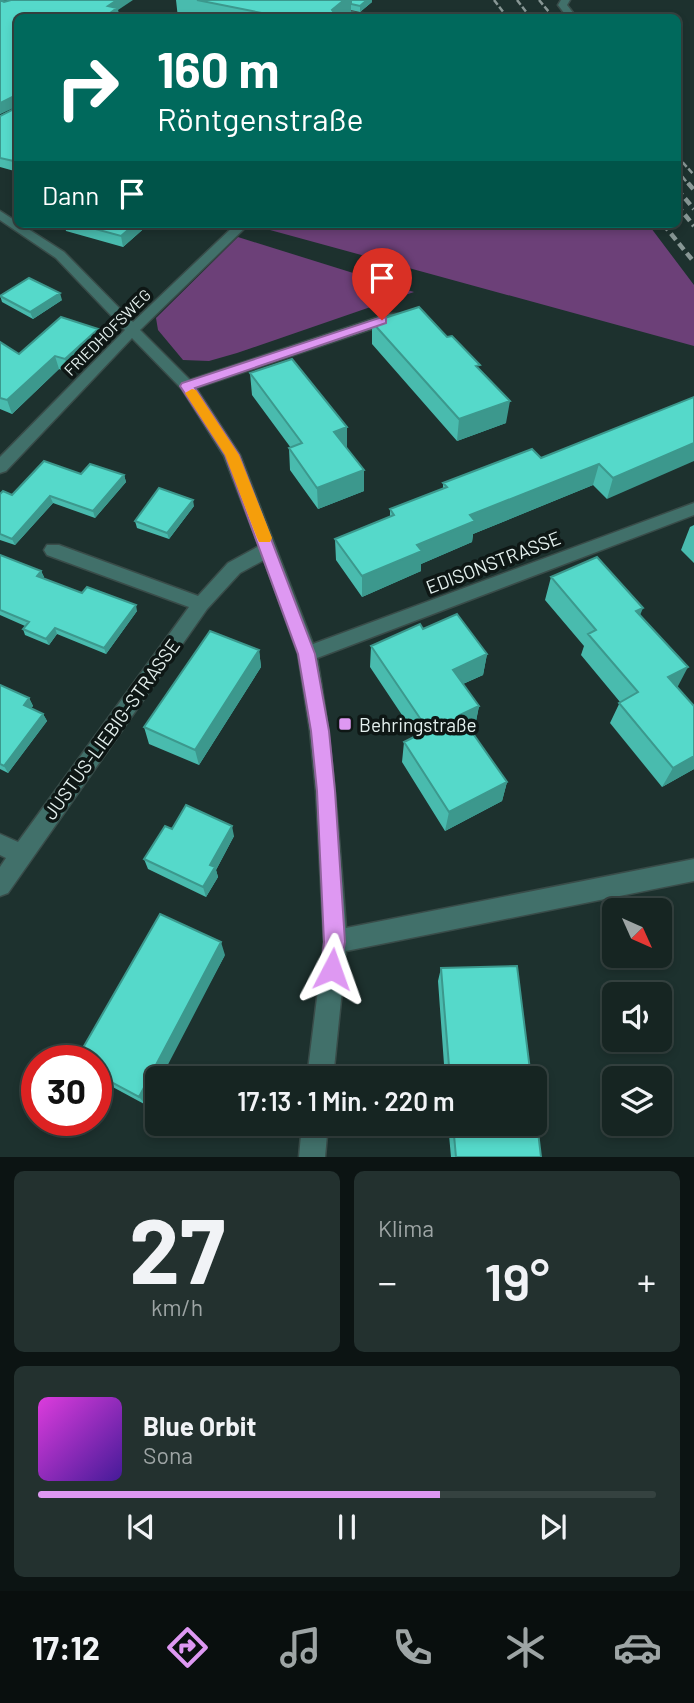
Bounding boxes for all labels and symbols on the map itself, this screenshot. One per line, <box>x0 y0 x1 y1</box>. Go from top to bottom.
pin <box>352 248 412 320</box>
street label: FRIEDHOFSWEG <box>60 285 154 379</box>
street label: EDISONSTRASSE <box>422 526 564 598</box>
street label: JUSTUS-LIEBIG-STRASSE <box>38 634 184 824</box>
place label: Behringstraße <box>359 713 477 736</box>
marker: Behringstraße <box>337 716 353 732</box>
north arrow <box>602 898 672 968</box>
position arrow <box>295 932 369 1006</box>
speed limit sign: 30 <box>21 1045 112 1136</box>

